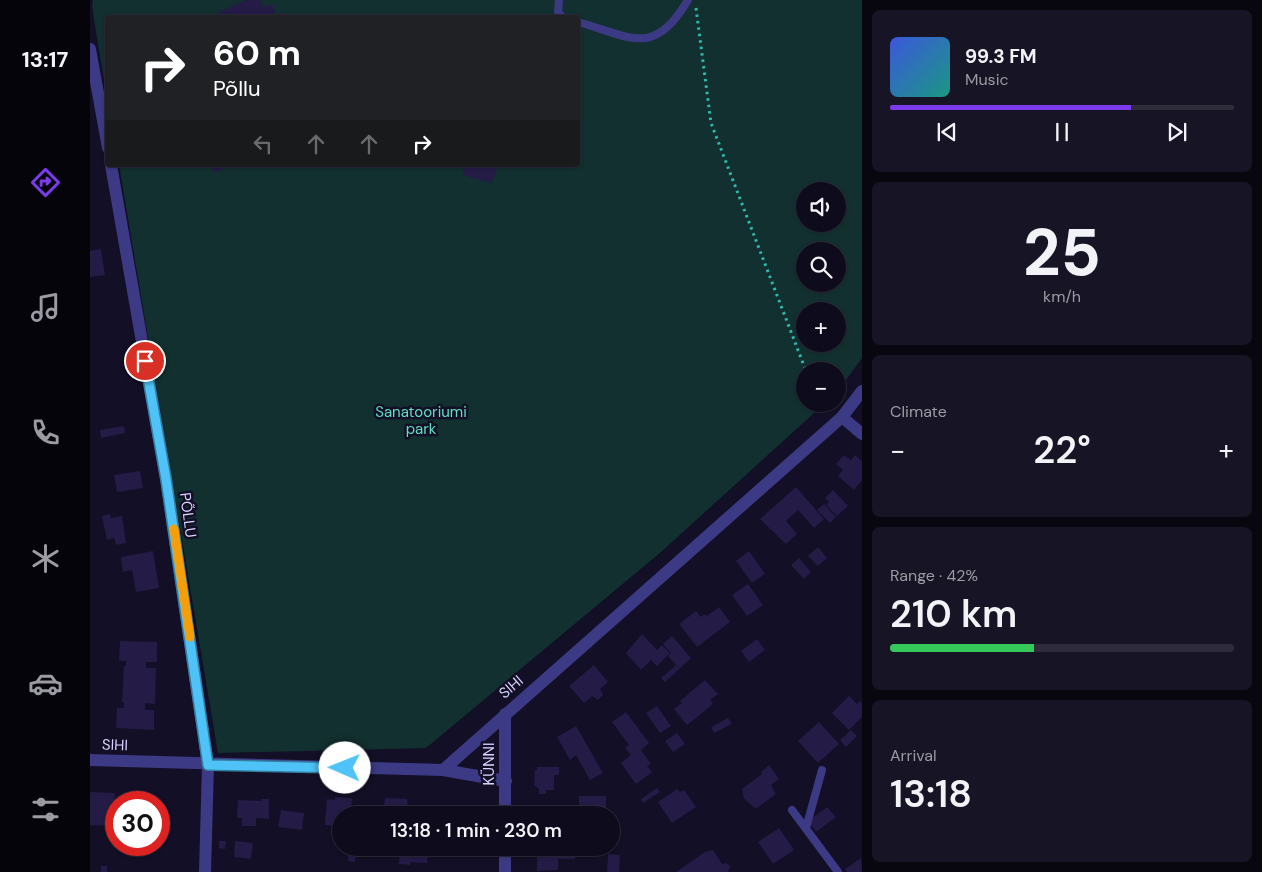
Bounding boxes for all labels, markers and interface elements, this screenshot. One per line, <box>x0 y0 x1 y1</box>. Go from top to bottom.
text: 60 m <box>213 30 301 76</box>
icon: right <box>130 35 195 100</box>
text: 99.3 FM <box>965 44 1037 69</box>
text: 13:17 <box>22 45 68 74</box>
text: Music <box>965 69 1009 90</box>
text: Põllu <box>213 74 261 103</box>
icon: previous <box>933 118 961 146</box>
icon: pause <box>1048 118 1076 146</box>
icon: next <box>1163 118 1191 146</box>
icon: left <box>249 130 277 158</box>
icon: ahead <box>302 130 330 158</box>
icon: ahead <box>355 130 383 158</box>
icon: right <box>408 130 436 158</box>
icon: directions <box>28 165 63 200</box>
map controls <box>796 182 846 412</box>
button: sound <box>796 182 846 232</box>
text: 25 <box>1023 211 1101 295</box>
button: search <box>796 242 846 292</box>
text: km/h <box>1043 286 1081 307</box>
icon: music <box>28 290 63 325</box>
button: + <box>796 302 846 352</box>
pin <box>124 340 166 382</box>
icon: arrive <box>131 347 159 375</box>
button: − <box>796 362 846 412</box>
text: Climate <box>890 401 947 422</box>
park label: Sanatooriumi park <box>375 402 467 439</box>
icon: phone <box>28 415 63 450</box>
text: 22° <box>1033 425 1091 475</box>
text: − <box>890 432 905 469</box>
text: + <box>1219 432 1234 469</box>
street label: PÕLLU <box>175 491 201 539</box>
icon: climate <box>28 541 63 576</box>
text: Range · 42% <box>890 565 978 586</box>
text: 210 km <box>890 589 1017 639</box>
icon: car <box>28 666 63 701</box>
street label: SIHI <box>495 671 527 703</box>
street label: SIHI <box>102 735 128 755</box>
position arrow <box>318 741 370 793</box>
street label: KÜNNI <box>479 743 499 785</box>
text: Arrival <box>890 745 937 766</box>
text: 13:18 <box>890 769 972 819</box>
speed limit sign: 30 <box>105 791 170 856</box>
icon: filters <box>28 792 63 827</box>
text: 13:18 · 1 min · 230 m <box>390 818 562 843</box>

